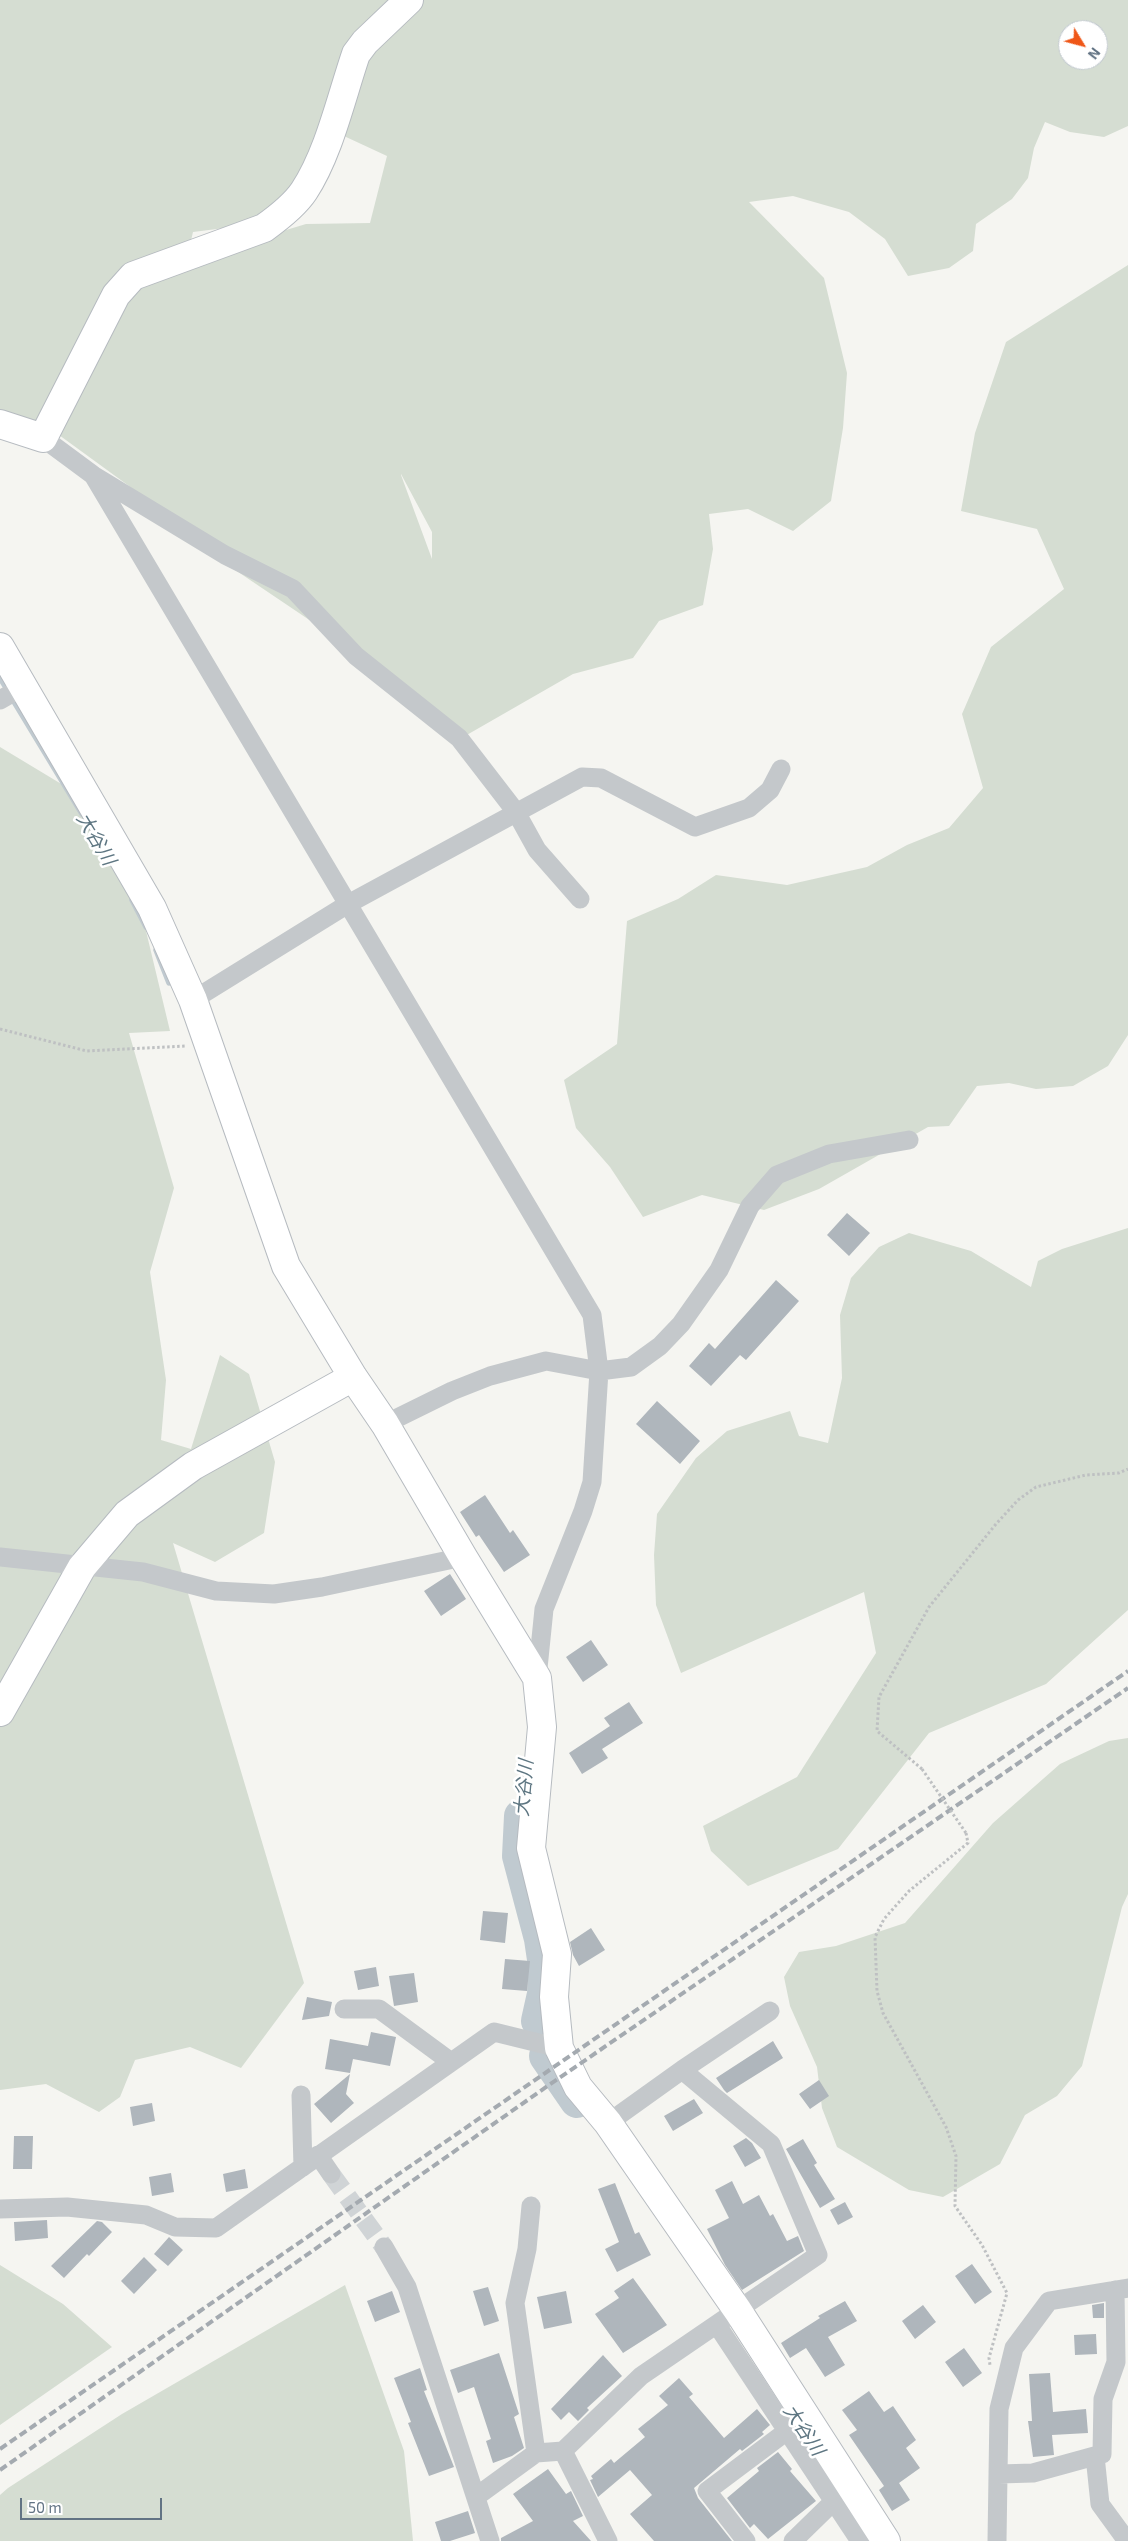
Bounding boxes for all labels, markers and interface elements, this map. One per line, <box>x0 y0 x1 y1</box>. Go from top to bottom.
north arrow <box>1058 20 1108 70</box>
text: N <box>1085 45 1104 63</box>
water label: 大谷川 <box>72 809 120 869</box>
water label: 大谷川 <box>510 1759 538 1817</box>
water label: 大谷川 <box>779 2400 829 2460</box>
scale bar <box>22 2488 165 2520</box>
text: 50 m <box>28 2498 62 2516</box>

